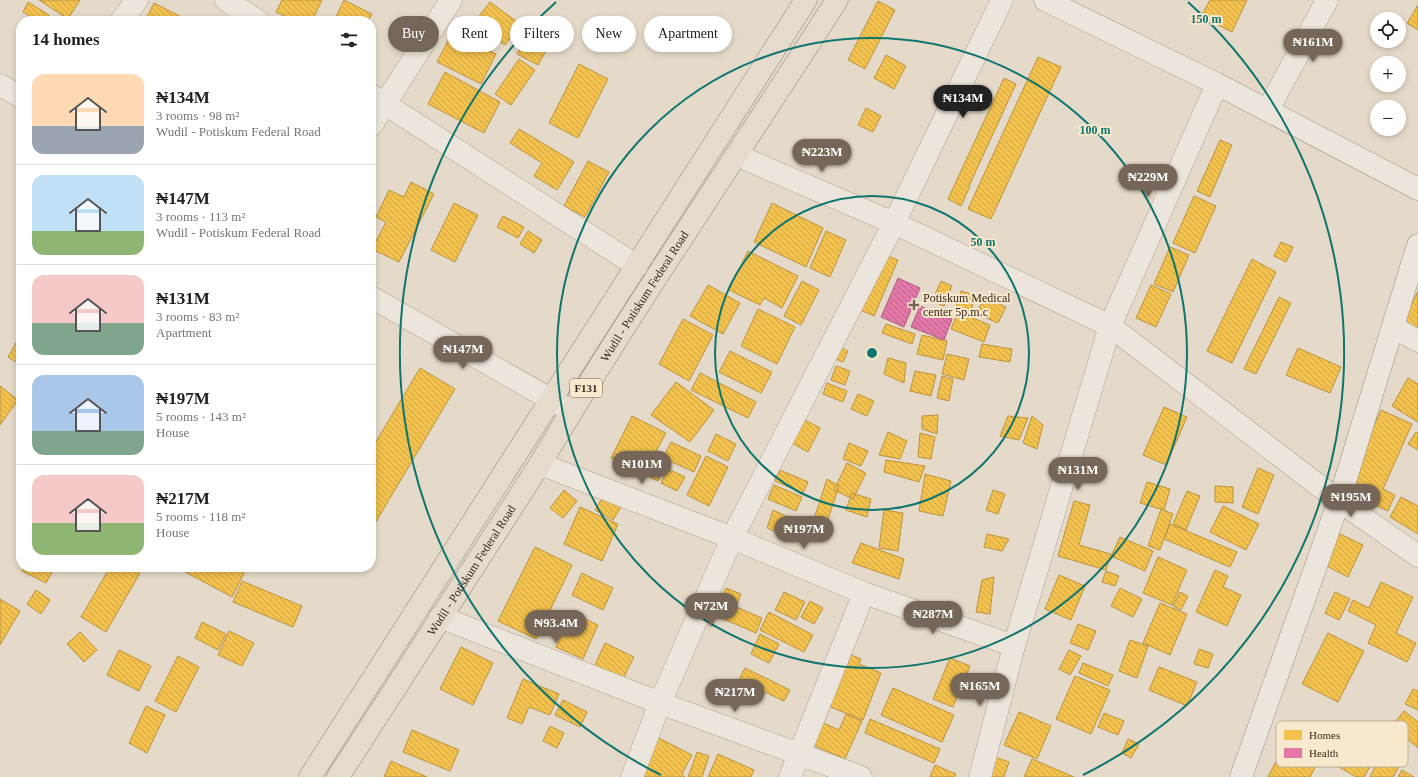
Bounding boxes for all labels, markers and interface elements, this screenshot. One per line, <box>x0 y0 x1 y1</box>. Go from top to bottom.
text: 150 m <box>1191 12 1222 26</box>
map controls <box>1370 12 1406 136</box>
button: locate <box>1370 12 1406 48</box>
chip: Buy <box>388 16 439 52</box>
chip: Rent <box>447 16 502 52</box>
chip: Filters <box>510 16 574 52</box>
chip: New <box>582 16 636 52</box>
chip: Apartment <box>644 16 732 52</box>
icon: filters <box>338 29 360 51</box>
pin: ₦161M <box>1285 29 1341 63</box>
text: 14 homes <box>32 30 100 49</box>
text: ₦161M <box>1292 34 1334 49</box>
button: + <box>1370 56 1406 92</box>
pin: ₦134M <box>935 85 991 119</box>
text: ₦134M <box>156 88 210 107</box>
icon: home <box>64 90 112 138</box>
text: ₦134M <box>942 90 984 105</box>
button: − <box>1370 100 1406 136</box>
text: 3 rooms · 98 m² <box>156 108 239 123</box>
text: 100 m <box>1080 123 1111 137</box>
text: Wudil - Potiskum Federal Road <box>156 124 321 139</box>
pin: ₦223M <box>794 139 850 173</box>
text: ₦223M <box>801 144 843 159</box>
pin: ₦229M <box>1120 164 1176 198</box>
text: ₦229M <box>1127 169 1169 184</box>
text: ₦147M <box>156 189 210 208</box>
icon: home <box>64 191 112 239</box>
text: 3 rooms · 113 m² <box>156 209 245 224</box>
text: Wudil - Potiskum Federal Road <box>156 225 321 240</box>
street label: Wudil - Potiskum Federal Road <box>597 229 692 364</box>
text: 50 m <box>971 235 996 249</box>
text: ₦131M <box>156 289 210 308</box>
icon: home <box>64 291 112 339</box>
place label: Potiskum Medical center 5p.m.c <box>923 291 1011 319</box>
marker: Potiskum Medical center 5p.m.c <box>908 299 920 311</box>
text: 3 rooms · 83 m² <box>156 309 239 324</box>
text: Apartment <box>156 325 212 340</box>
pin: ₦147M <box>435 336 491 370</box>
text: ₦147M <box>442 341 484 356</box>
centre of rings <box>865 346 879 360</box>
road number: F131 <box>570 379 602 397</box>
text: ₦197M <box>156 389 210 408</box>
icon: home <box>64 391 112 439</box>
text: 5 rooms · 143 m² <box>156 409 246 424</box>
text: House <box>156 425 189 440</box>
pin: ₦101M <box>614 451 670 485</box>
text: ₦101M <box>621 456 663 471</box>
pin: ₦131M <box>1050 457 1106 491</box>
text: ₦131M <box>1057 462 1099 477</box>
pin: ₦195M <box>1323 484 1379 518</box>
text: ₦217M <box>156 489 210 508</box>
text: ₦195M <box>1330 489 1372 504</box>
icon: home <box>64 491 112 539</box>
street label: Wudil - Potiskum Federal Road <box>424 503 519 638</box>
text: 5 rooms · 118 m² <box>156 509 245 524</box>
pin: ₦197M <box>776 516 832 550</box>
text: ₦197M <box>783 521 825 536</box>
text: House <box>156 525 189 540</box>
pin: ₦72M <box>687 593 735 627</box>
text: ₦72M <box>694 598 728 613</box>
pin: ₦287M <box>905 601 961 635</box>
text: ₦287M <box>912 606 954 621</box>
pin: ₦93.4M <box>523 610 589 644</box>
text: ₦93.4M <box>534 615 578 630</box>
pin: ₦165M <box>952 673 1008 707</box>
text: ₦165M <box>959 678 1001 693</box>
pin: ₦217M <box>707 679 763 713</box>
text: ₦217M <box>714 684 756 699</box>
legend <box>1276 721 1408 767</box>
text: Homes <box>1309 729 1340 741</box>
text: Health <box>1309 747 1339 759</box>

